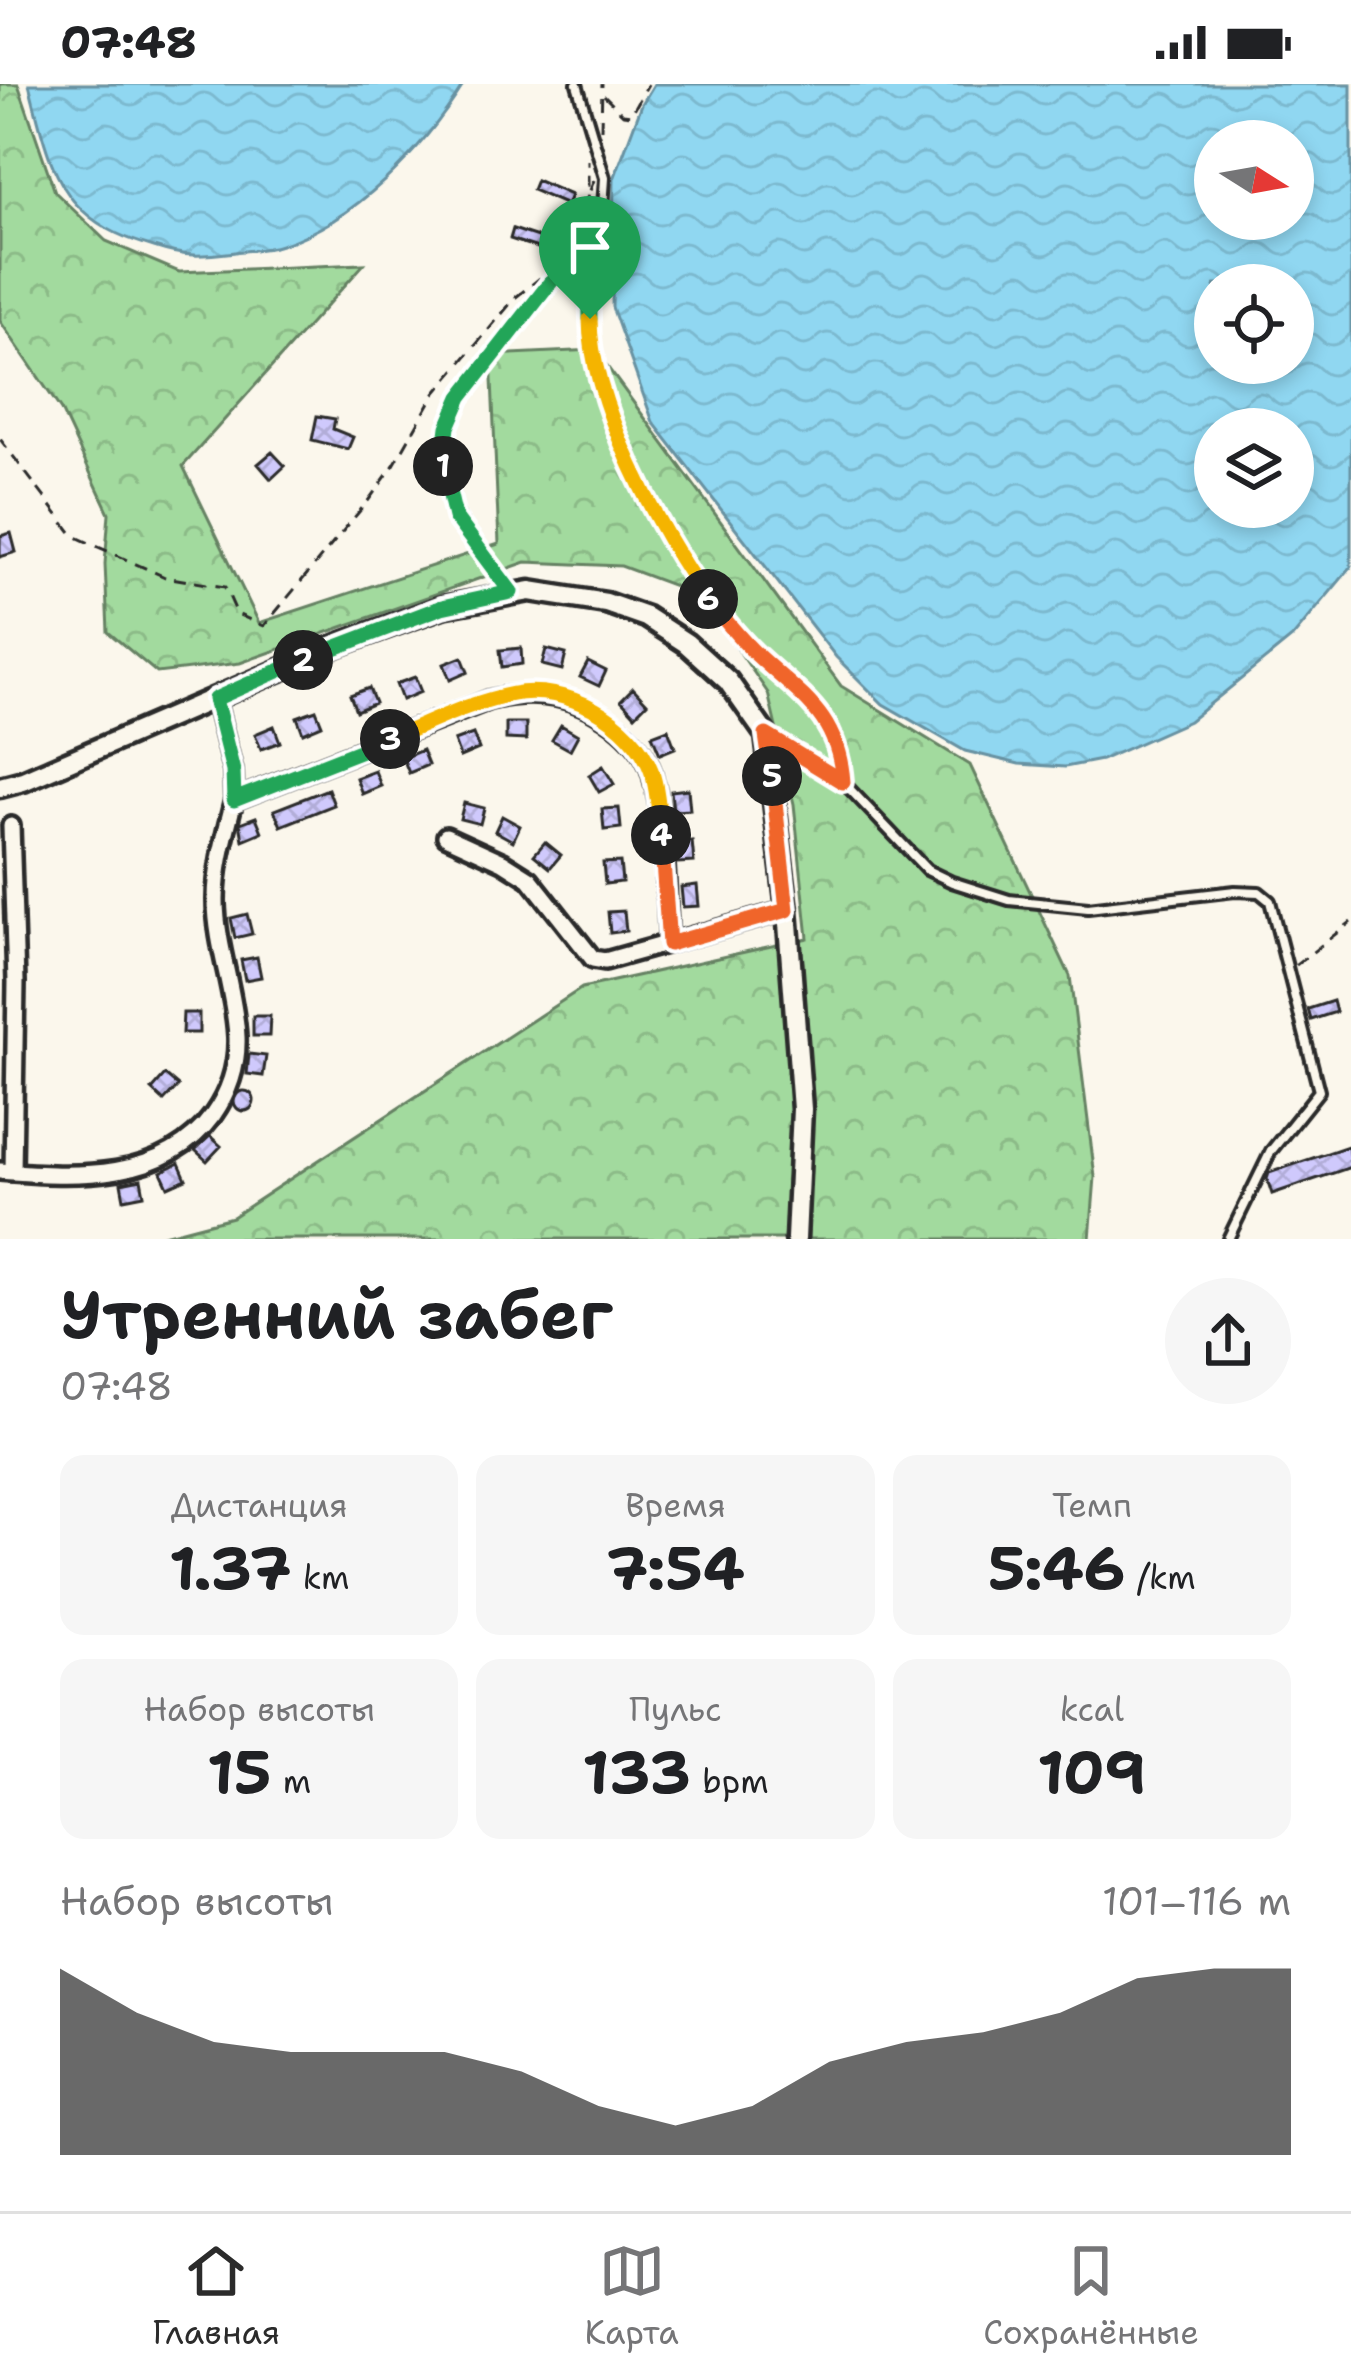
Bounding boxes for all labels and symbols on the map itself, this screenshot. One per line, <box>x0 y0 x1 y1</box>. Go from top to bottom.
north arrow <box>1194 120 1314 240</box>
pin <box>539 196 641 319</box>
pin: 1 <box>413 436 473 496</box>
pin: 6 <box>678 569 738 629</box>
pin: 2 <box>273 630 333 690</box>
pin: 3 <box>360 709 420 769</box>
pin: 5 <box>742 746 802 806</box>
pin: 4 <box>631 805 691 865</box>

